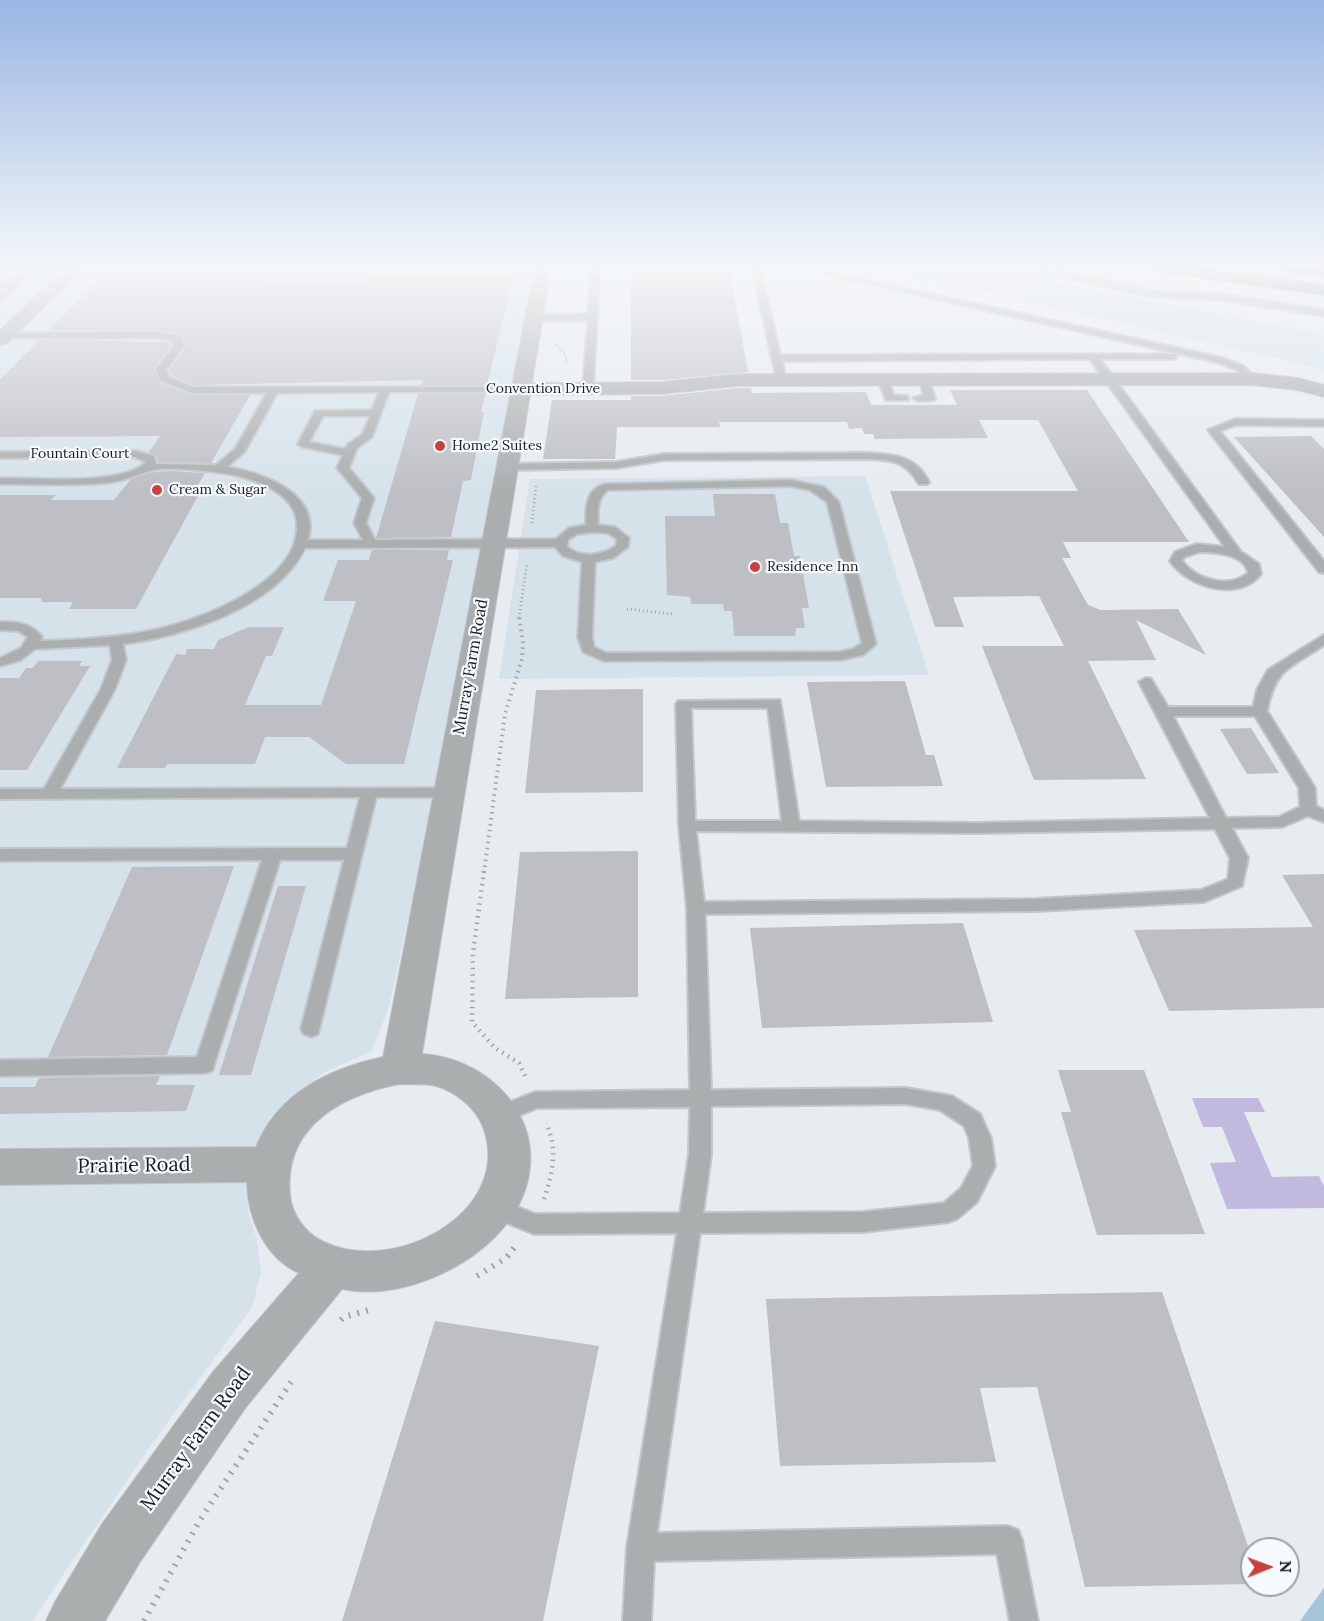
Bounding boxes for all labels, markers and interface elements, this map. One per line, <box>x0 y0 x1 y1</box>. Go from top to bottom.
street label: Convention Drive <box>486 381 600 397</box>
place label: Home2 Suites <box>452 438 542 454</box>
marker: Home2 Suites <box>433 439 447 453</box>
street label: Fountain Court <box>30 446 130 462</box>
place label: Cream & Sugar <box>169 482 266 498</box>
marker: Cream & Sugar <box>150 483 164 497</box>
place label: Residence Inn <box>767 559 858 575</box>
marker: Residence Inn <box>748 560 762 574</box>
street label: Murray Farm Road <box>450 598 492 736</box>
street label: Prairie Road <box>77 1153 191 1179</box>
street label: Murray Farm Road <box>136 1362 256 1516</box>
north arrow <box>1240 1537 1300 1597</box>
text: N <box>1276 1560 1296 1573</box>

